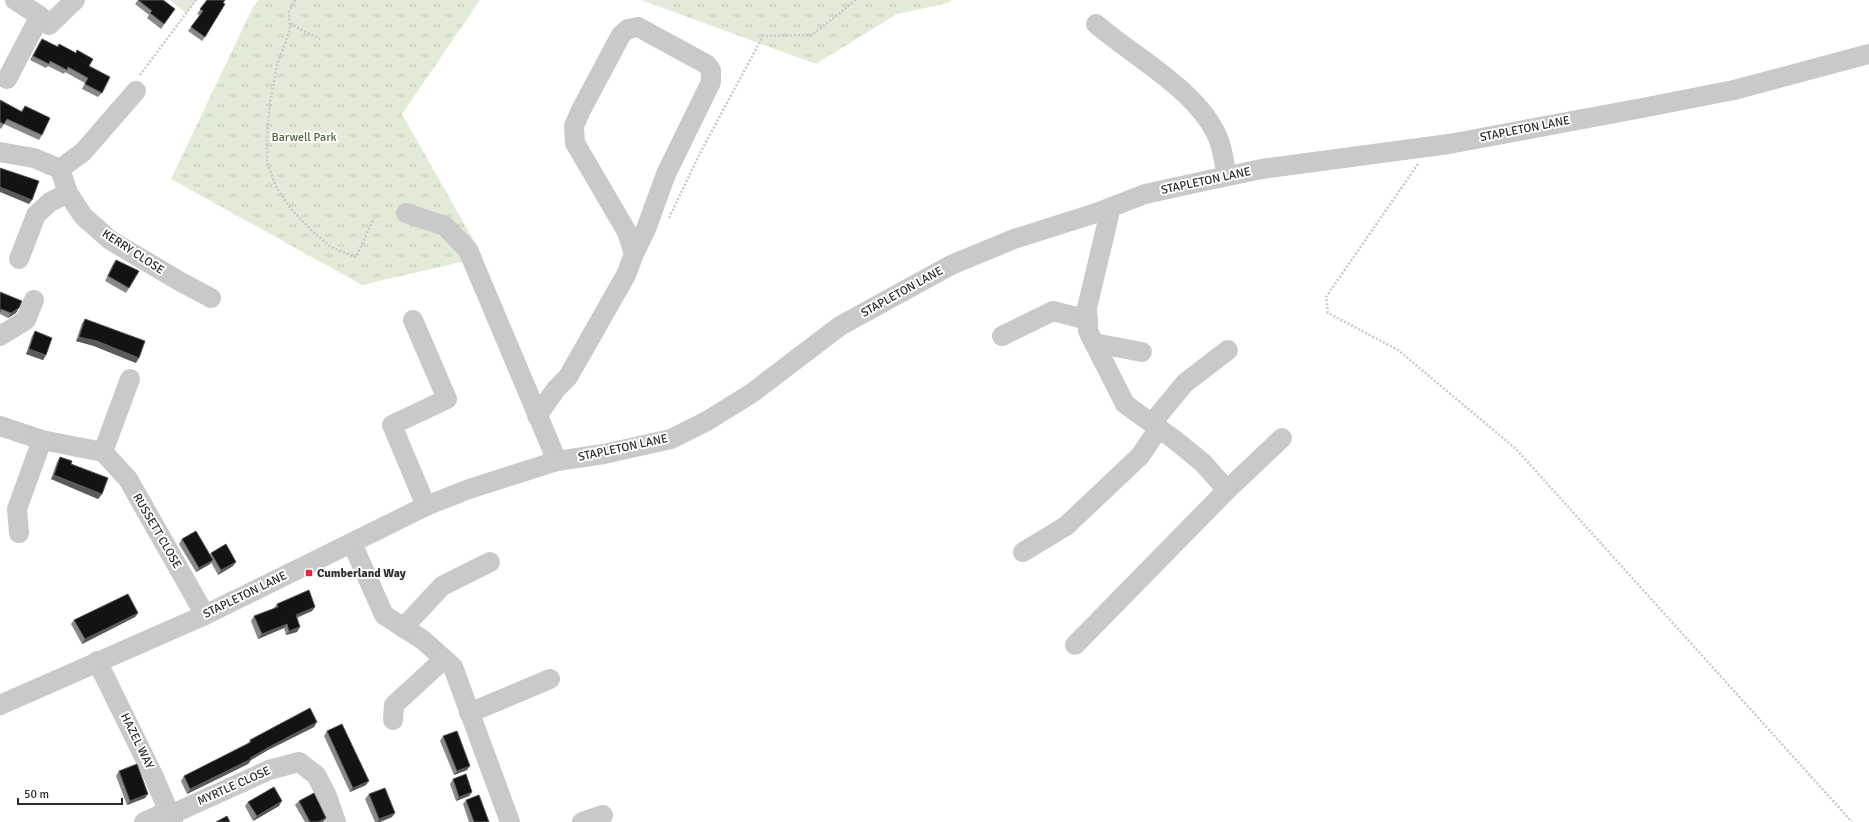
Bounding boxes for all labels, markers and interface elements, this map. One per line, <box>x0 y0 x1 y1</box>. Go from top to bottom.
street label: STAPLETON LANE <box>1479 113 1571 145</box>
park label: Barwell Park <box>271 130 337 145</box>
street label: STAPLETON LANE <box>1160 164 1252 198</box>
street label: KERRY CLOSE <box>99 226 167 278</box>
street label: STAPLETON LANE <box>858 263 946 321</box>
street label: STAPLETON LANE <box>577 431 669 465</box>
street label: RUSSETT CLOSE <box>129 491 185 572</box>
place label: Cumberland Way <box>317 566 406 581</box>
street label: STAPLETON LANE <box>201 568 289 622</box>
marker: Cumberland Way <box>304 568 314 578</box>
street label: HAZEL WAY <box>117 711 157 771</box>
street label: MYRTLE CLOSE <box>195 763 273 809</box>
scale bar <box>18 780 122 806</box>
text: 50 m <box>24 787 49 802</box>

